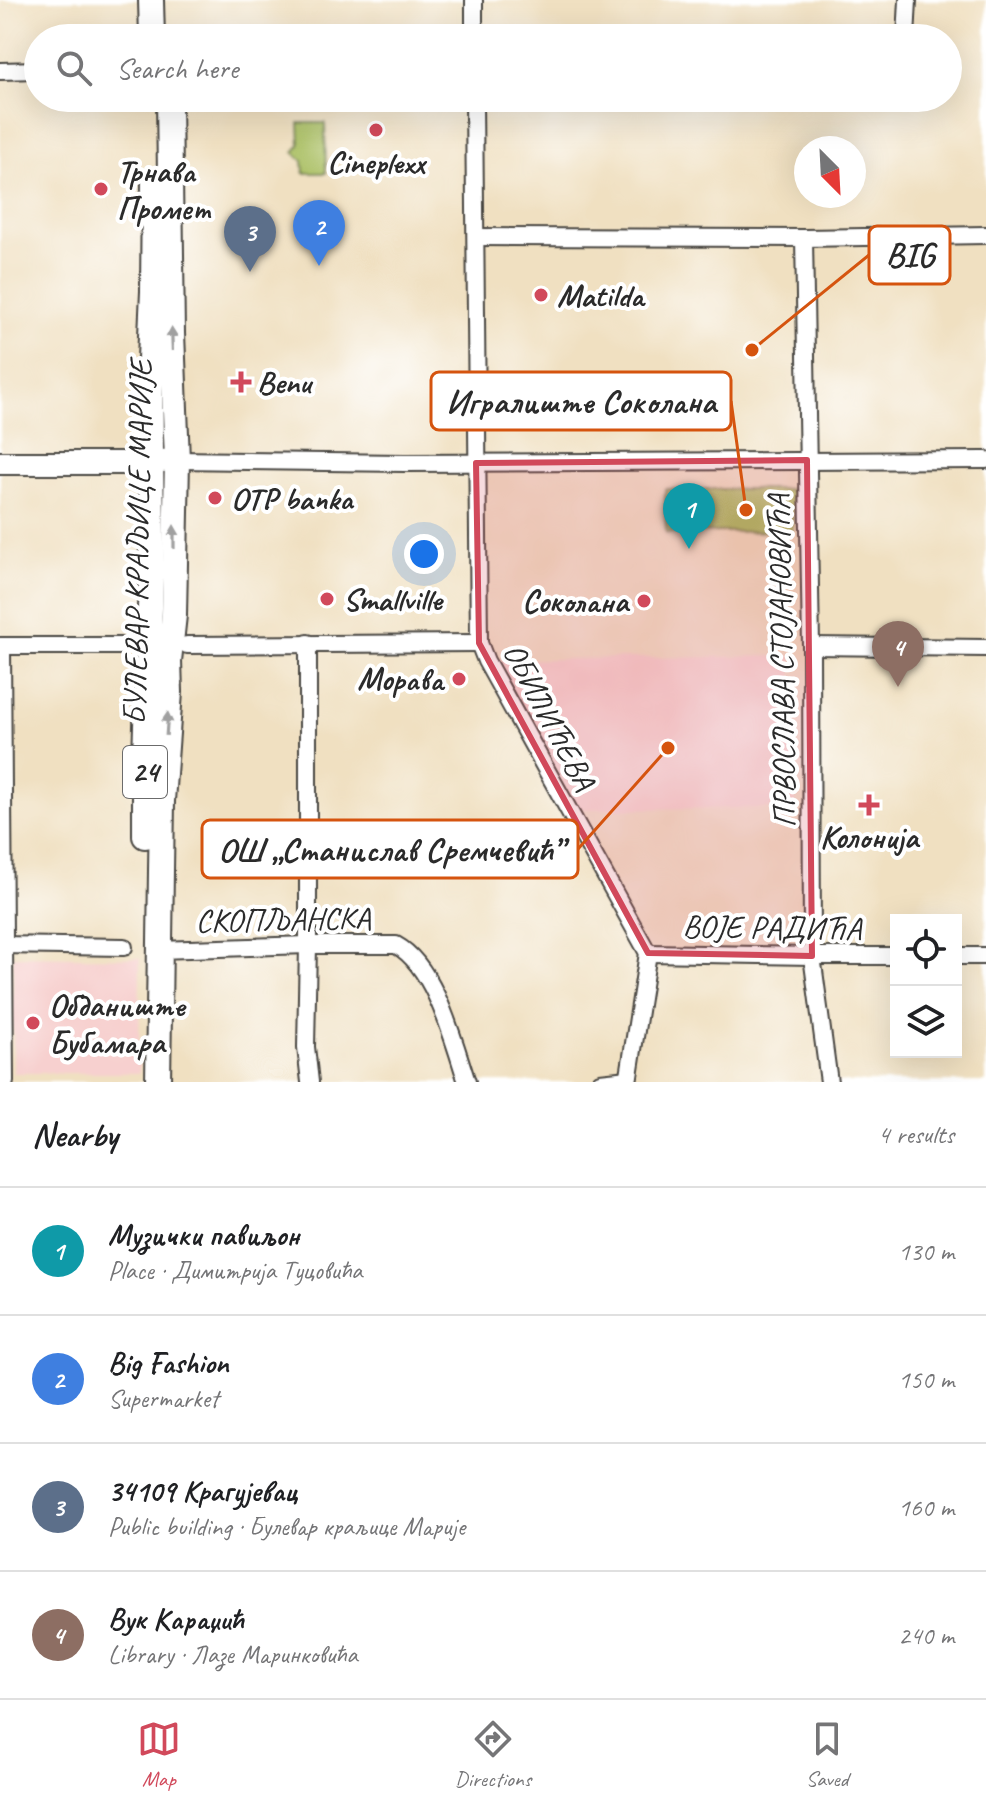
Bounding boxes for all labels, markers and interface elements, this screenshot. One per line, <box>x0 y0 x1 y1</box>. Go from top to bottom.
search box <box>24 24 962 112</box>
icon: search <box>52 46 96 90</box>
text: Search here <box>116 49 238 87</box>
marker: Cineplexx <box>367 121 385 139</box>
north arrow <box>794 136 866 208</box>
place label: Cineplexx <box>327 142 428 183</box>
place label: Трнава Промет <box>117 151 211 229</box>
marker: Трнава Промет <box>92 180 110 198</box>
pin: 2 <box>293 200 345 266</box>
pin: 3 <box>224 206 276 272</box>
callout: BIG <box>869 226 950 284</box>
text: BIG <box>886 233 938 276</box>
place label: Matilda <box>557 275 646 316</box>
marker: Matilda <box>532 286 550 304</box>
one-way arrow <box>166 326 179 351</box>
street label: БУЛЕВАР КРАЉИЦЕ МАРИЈЕ <box>114 355 161 725</box>
place label: Benu <box>257 362 314 403</box>
callout: Игралиште Соколана <box>431 372 731 430</box>
marker: Benu <box>232 373 250 391</box>
text: Игралиште Соколана <box>446 380 719 423</box>
place label: OTP banka <box>231 478 355 519</box>
pin: 1 <box>663 483 715 549</box>
marker: OTP banka <box>206 489 224 507</box>
street label: ПРВОСЛАВА СТОЈАНОВИЋА <box>758 492 805 828</box>
one-way arrow <box>168 524 180 549</box>
your location <box>404 534 444 574</box>
place label: Smallville <box>343 579 444 620</box>
place label: Соколана <box>522 581 631 622</box>
marker: Smallville <box>318 590 336 608</box>
marker: Соколана <box>635 592 653 610</box>
pin: 4 <box>872 621 924 687</box>
street label: ОБИЛИЋЕВА <box>494 636 606 798</box>
place label: Морава <box>357 659 446 700</box>
marker: Морава <box>450 670 468 688</box>
one-way arrow <box>161 711 174 736</box>
road number: 24 <box>123 746 167 798</box>
marker: Колонија <box>860 796 878 814</box>
place label: Колонија <box>820 817 921 858</box>
callout: ОШ „Станислав Сремчевић” <box>202 820 578 878</box>
text: ОШ „Станислав Сремчевић” <box>218 828 570 871</box>
street label: СКОПЉАНСКА <box>195 897 372 942</box>
street label: ВОЈЕ РАДИЋА <box>682 905 864 950</box>
map controls <box>890 914 962 1058</box>
button: locate <box>890 914 962 986</box>
place label: Обданиште Бубамара <box>49 985 187 1063</box>
button: layers <box>890 986 962 1058</box>
marker: Обданиште Бубамара <box>24 1014 42 1032</box>
text: Nearby <box>32 1113 118 1156</box>
text: 4 results <box>878 1118 954 1151</box>
text: Музички павиљон <box>108 1216 300 1254</box>
text: 1 <box>52 1235 64 1268</box>
text: 130 m <box>898 1235 954 1268</box>
text: Place · Димитрија Туцовића <box>108 1254 362 1287</box>
text: Big Fashion <box>108 1344 229 1382</box>
text: 2 <box>52 1363 64 1396</box>
text: 150 m <box>898 1363 954 1396</box>
text: Supermarket <box>108 1382 219 1415</box>
text: 34109 Крагујевац <box>108 1472 297 1510</box>
text: 3 <box>52 1491 64 1524</box>
text: 160 m <box>898 1491 954 1524</box>
text: Public building · Булевар краљице Марије <box>108 1510 465 1543</box>
text: Вук Караџић <box>108 1600 244 1638</box>
text: 4 <box>52 1619 64 1652</box>
text: 240 m <box>898 1619 954 1652</box>
text: Library · Лазе Маринковића <box>108 1638 358 1671</box>
tab: Map <box>137 1717 181 1793</box>
tab: Directions <box>455 1717 531 1793</box>
tab: Saved <box>805 1717 849 1793</box>

